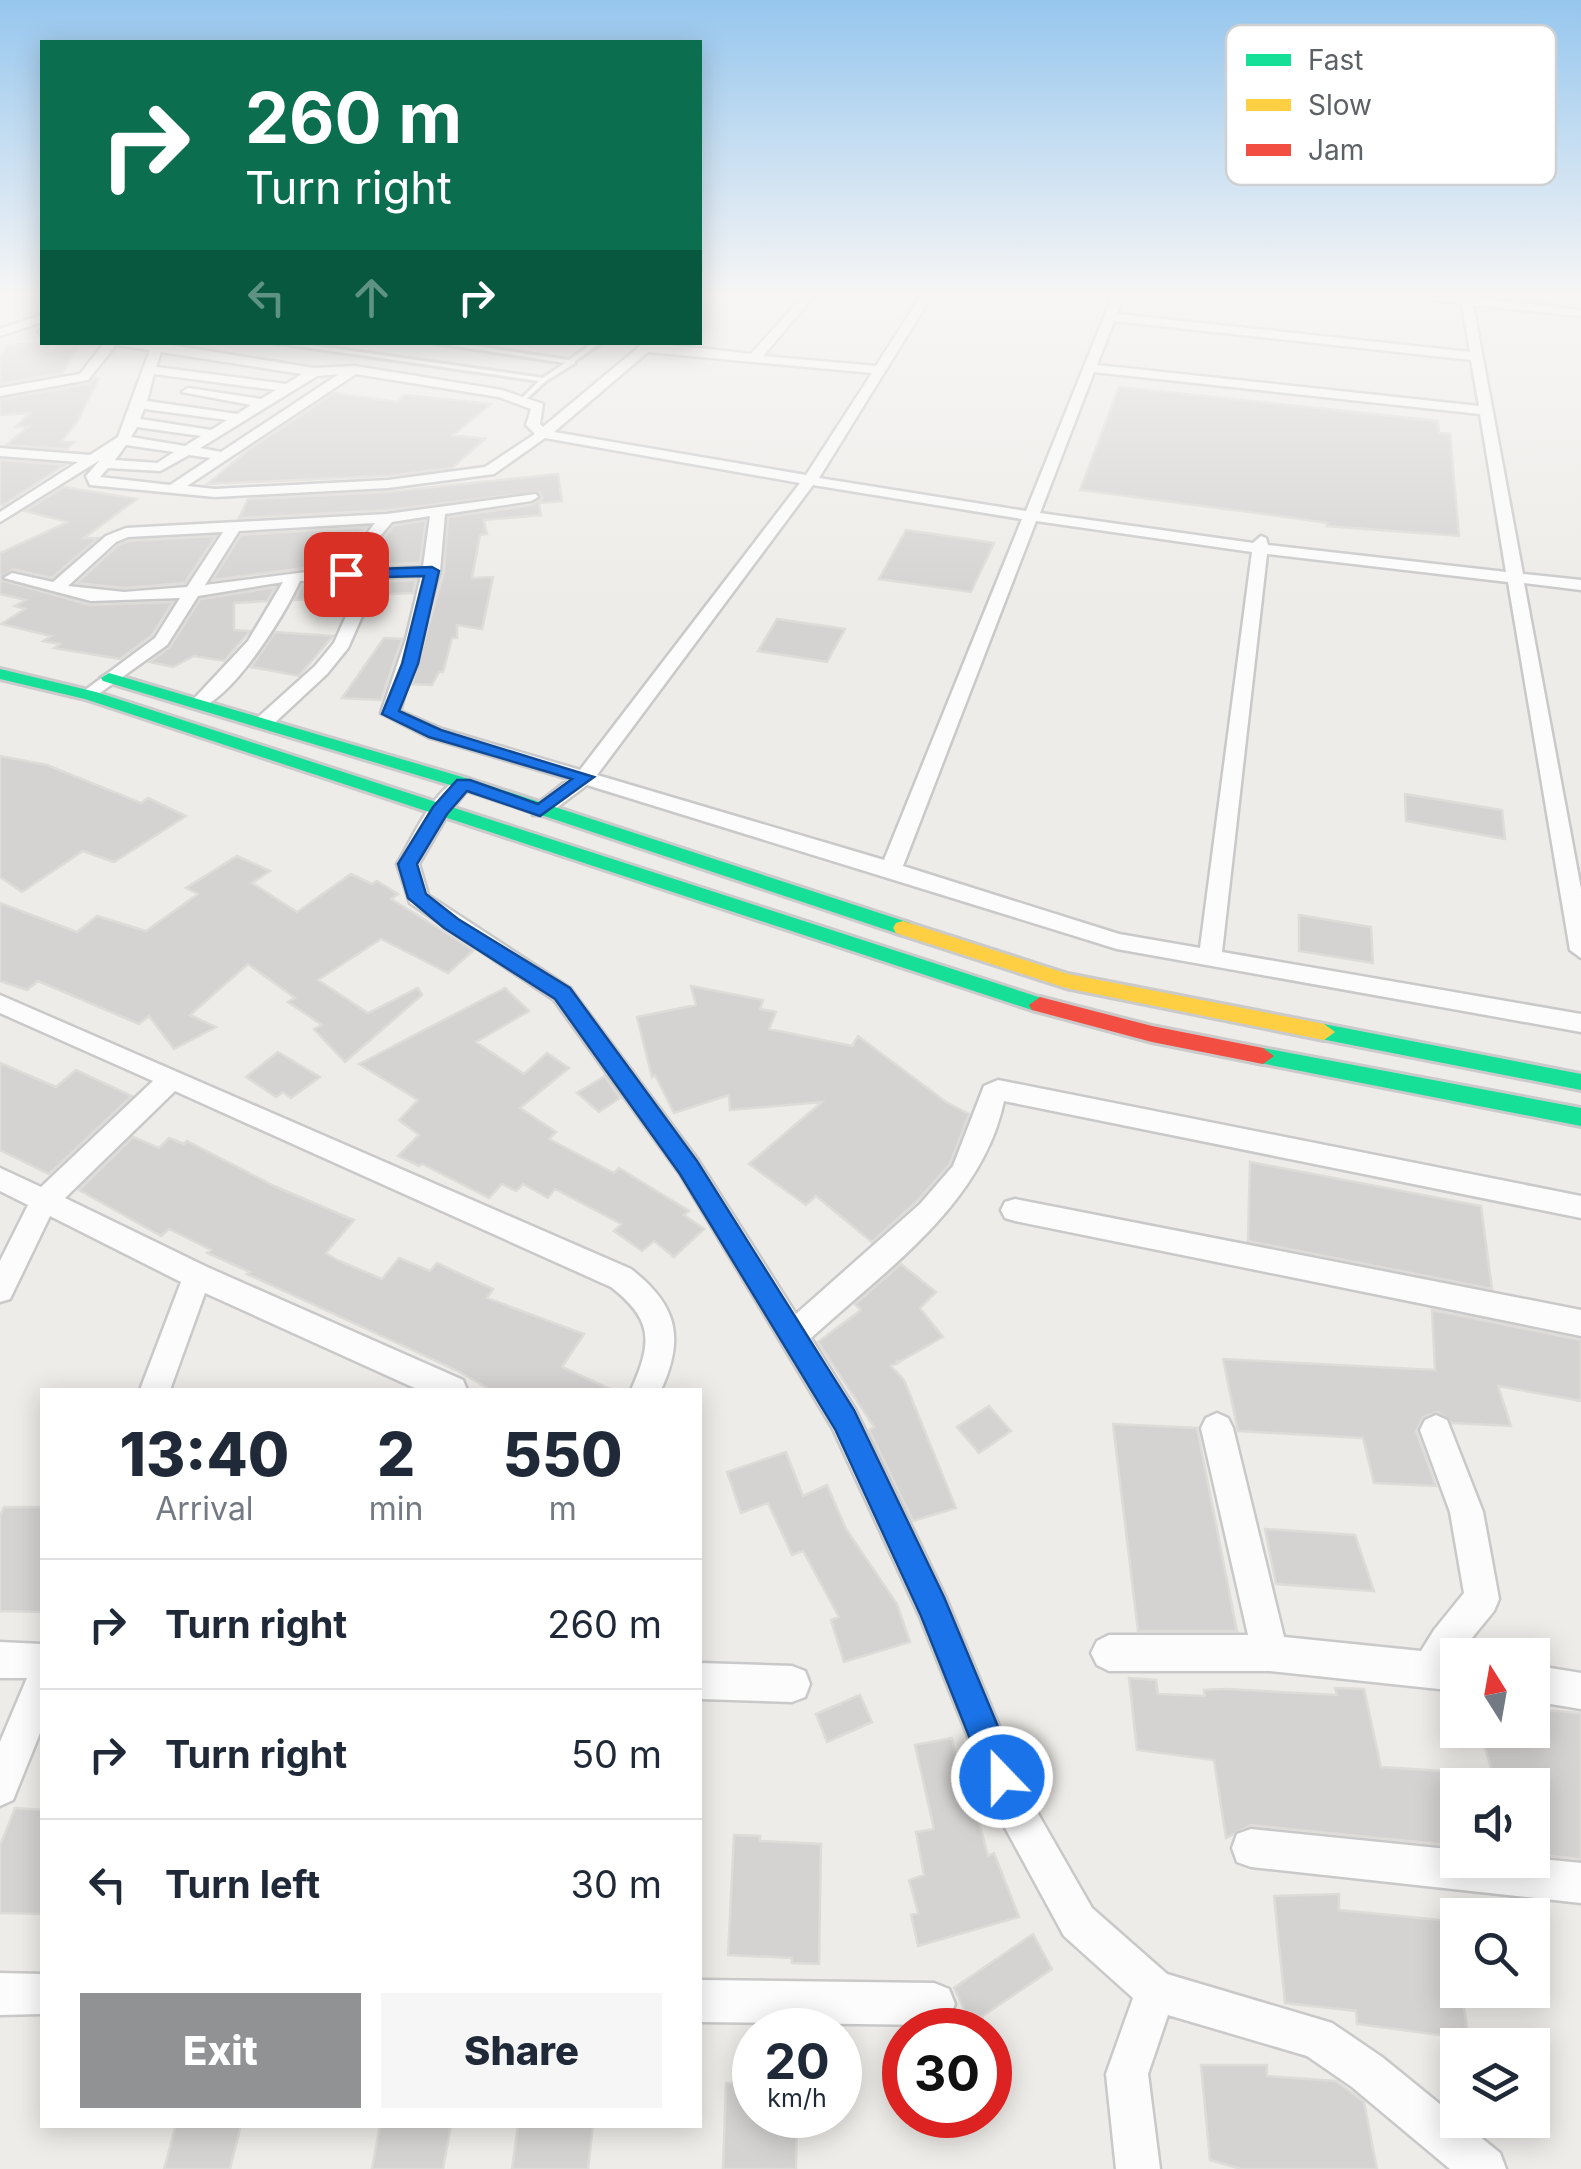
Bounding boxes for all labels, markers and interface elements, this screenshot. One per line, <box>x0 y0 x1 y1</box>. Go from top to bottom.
legend <box>1226 25 1556 185</box>
text: Fast <box>1308 43 1364 77</box>
text: 260 m <box>245 75 462 160</box>
icon: right <box>80 80 210 210</box>
text: Slow <box>1308 88 1372 122</box>
text: Jam <box>1308 133 1364 167</box>
text: Turn right <box>245 160 452 215</box>
icon: left <box>239 270 294 325</box>
icon: ahead <box>344 270 399 325</box>
icon: right <box>449 270 504 325</box>
pin <box>304 532 389 617</box>
icon: arrive <box>319 547 374 602</box>
text: 13:40 <box>119 1418 289 1490</box>
text: 2 <box>377 1418 415 1490</box>
text: 550 <box>503 1418 623 1490</box>
text: Arrival <box>155 1489 254 1528</box>
text: min <box>369 1489 423 1528</box>
text: m <box>549 1489 577 1528</box>
icon: right <box>80 1597 135 1652</box>
text: Turn right <box>165 1601 347 1647</box>
text: 260 m <box>547 1601 662 1647</box>
north arrow <box>1440 1638 1550 1748</box>
map controls <box>1440 1638 1550 2138</box>
position arrow <box>950 1725 1054 1829</box>
icon: right <box>80 1727 135 1782</box>
text: Turn right <box>165 1731 347 1777</box>
text: 50 m <box>571 1731 662 1777</box>
button: sound <box>1440 1768 1550 1878</box>
icon: left <box>80 1857 135 1912</box>
text: Turn left <box>165 1861 320 1907</box>
text: 30 m <box>571 1861 662 1907</box>
button: search <box>1440 1898 1550 2008</box>
button: Exit <box>80 1993 361 2108</box>
button: Share <box>381 1993 662 2108</box>
speed limit sign: 30 <box>882 2008 1012 2138</box>
button: layers <box>1440 2028 1550 2138</box>
text: 20 <box>764 2031 830 2091</box>
text: km/h <box>767 2083 827 2113</box>

